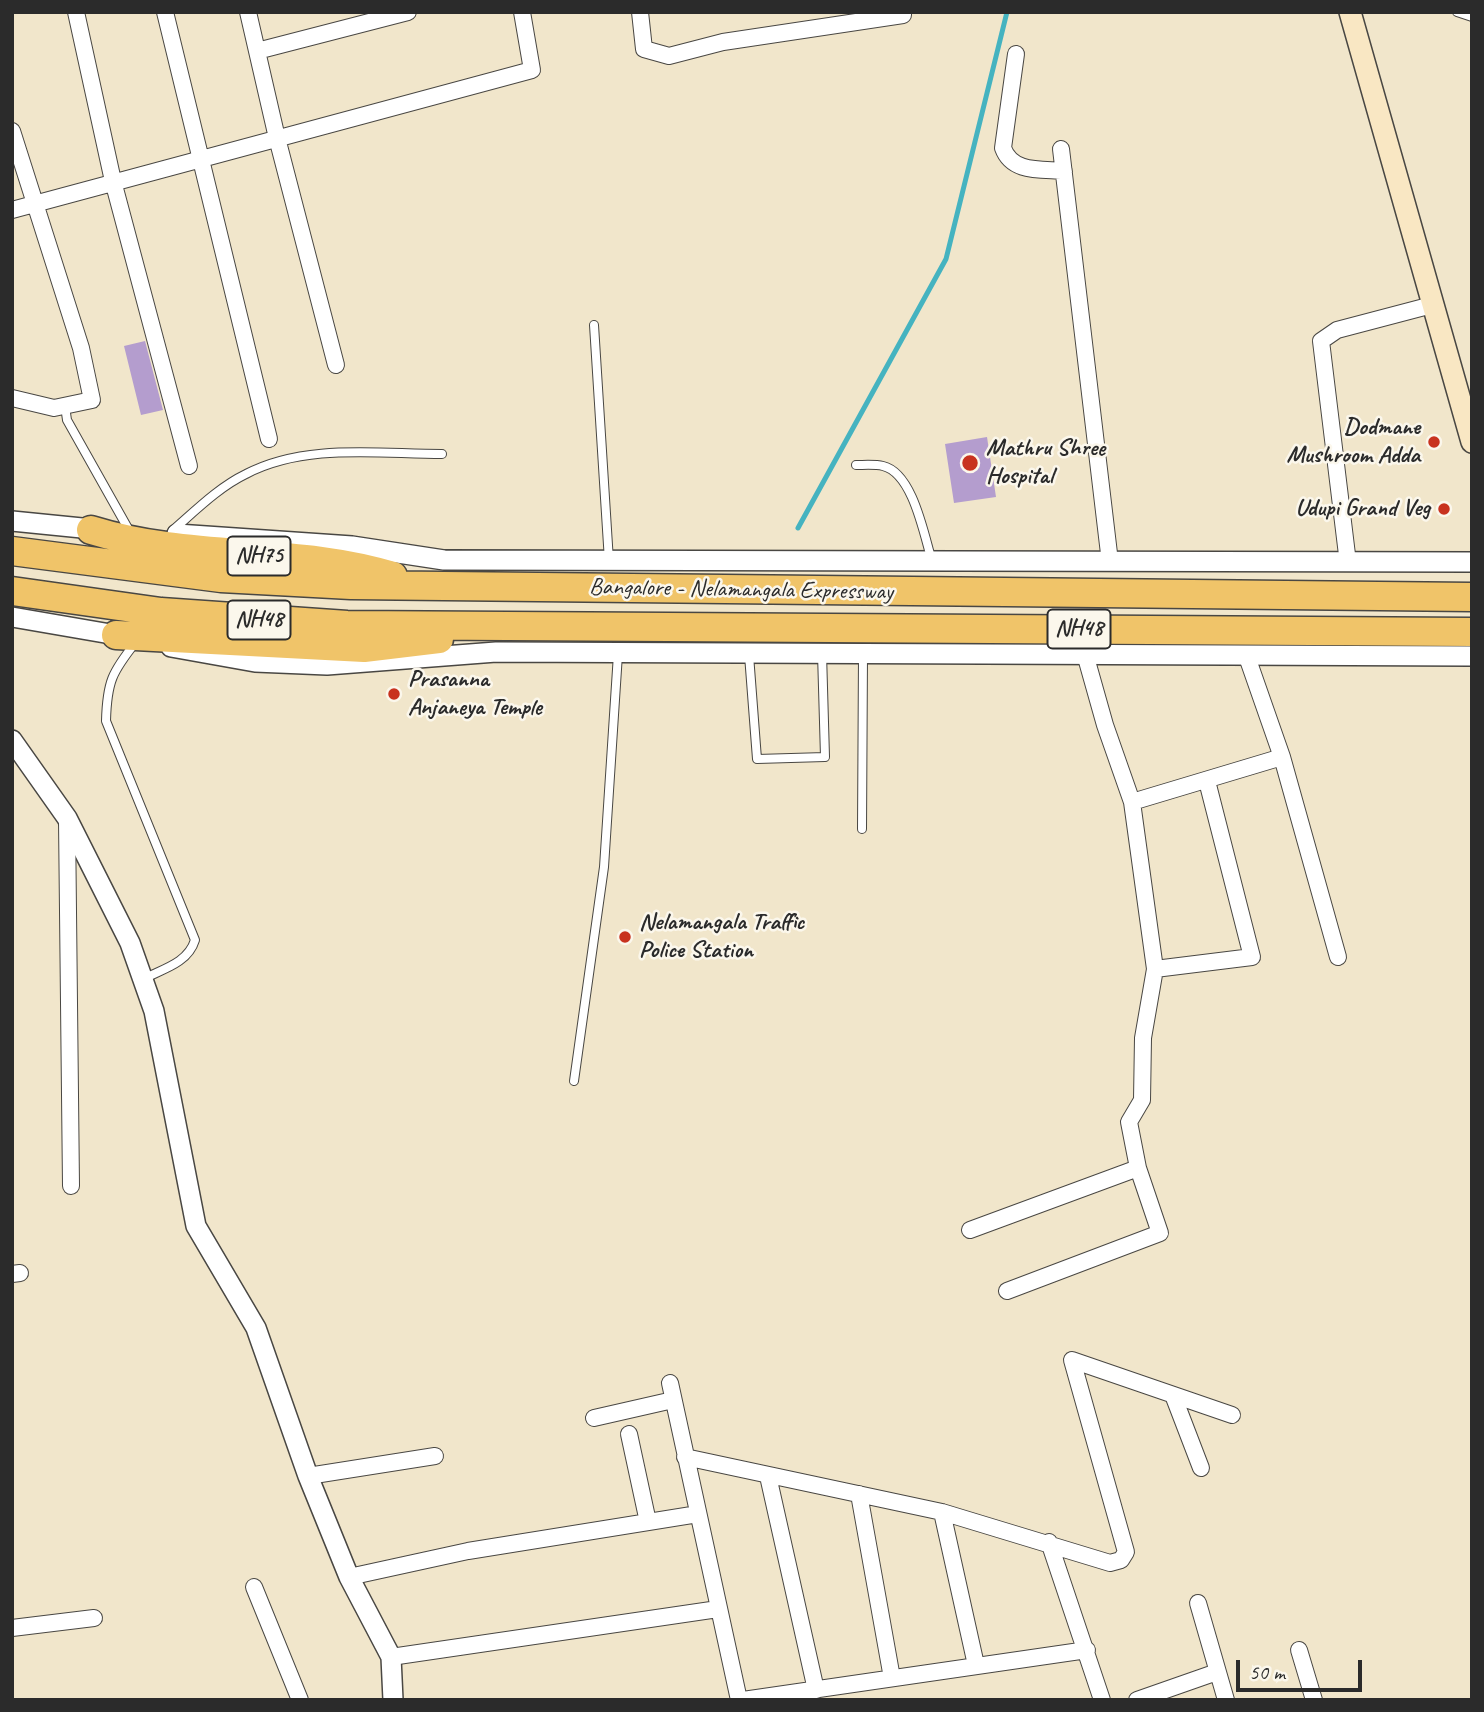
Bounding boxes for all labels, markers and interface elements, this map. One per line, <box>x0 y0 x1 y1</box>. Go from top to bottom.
place label: Dodmane Mushroom Adda <box>1287 414 1420 470</box>
marker: Dodmane Mushroom Adda <box>1426 434 1442 450</box>
place label: Mathru Shree Hospital <box>986 435 1105 491</box>
marker: Mathru Shree Hospital <box>960 453 980 473</box>
place label: Udupi Grand Veg <box>1295 495 1430 523</box>
marker: Udupi Grand Veg <box>1436 501 1452 517</box>
road number: NH75 <box>228 536 290 576</box>
street label: Bangalore - Nelamangala Expressway <box>589 573 893 607</box>
road number: NH48 <box>228 600 290 640</box>
road number: NH48 <box>1048 610 1110 649</box>
place label: Prasanna Anjaneya Temple <box>408 666 542 722</box>
marker: Prasanna Anjaneya Temple <box>386 686 402 702</box>
place label: Nelamangala Traffic Police Station <box>639 909 804 965</box>
marker: Nelamangala Traffic Police Station <box>617 929 633 945</box>
scale bar <box>1239 1646 1365 1690</box>
text: 50 m <box>1249 1659 1285 1685</box>

